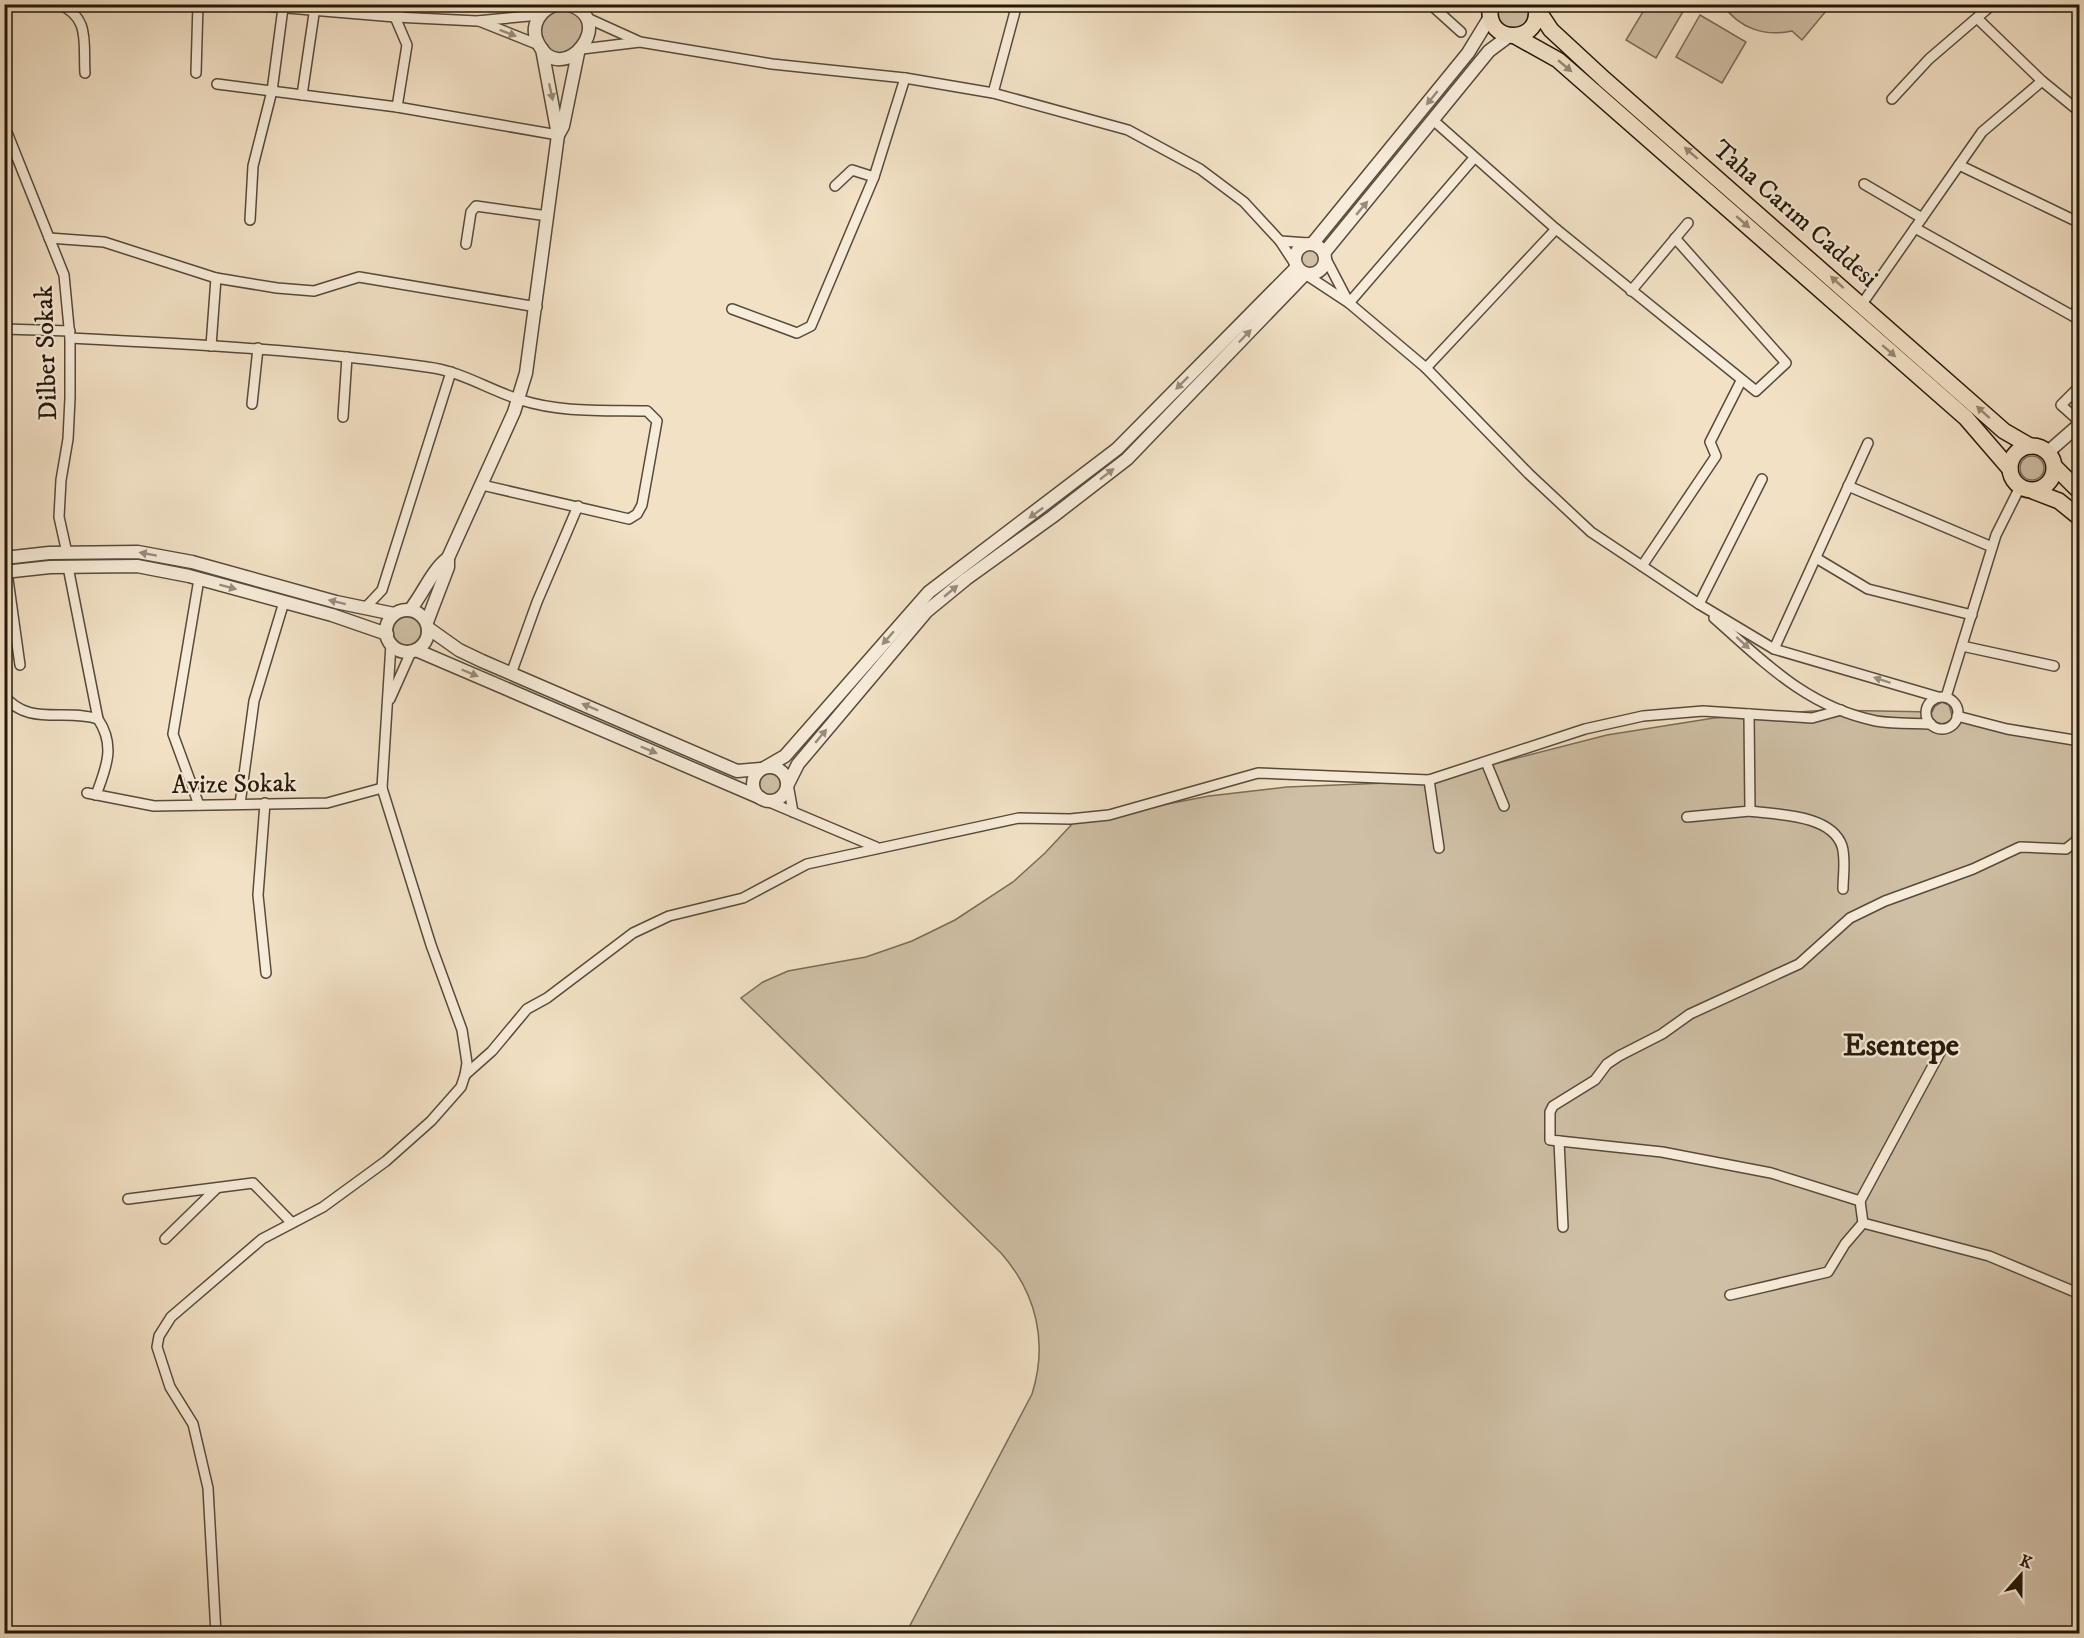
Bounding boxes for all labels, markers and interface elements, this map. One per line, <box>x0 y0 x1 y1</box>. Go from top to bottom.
one-way arrow <box>499 29 517 38</box>
one-way arrow <box>1557 59 1572 72</box>
one-way arrow <box>547 83 556 102</box>
one-way arrow <box>1425 90 1438 106</box>
street label: Taha Carım Caddesi <box>1705 133 1885 295</box>
one-way arrow <box>1684 147 1699 160</box>
one-way arrow <box>1355 200 1367 215</box>
one-way arrow <box>1735 215 1750 228</box>
one-way arrow <box>1830 276 1845 289</box>
street label: Dilber Sokak <box>28 285 65 421</box>
one-way arrow <box>1237 330 1251 344</box>
one-way arrow <box>1882 344 1897 358</box>
one-way arrow <box>1175 376 1189 390</box>
one-way arrow <box>1976 406 1991 419</box>
one-way arrow <box>1099 468 1115 481</box>
one-way arrow <box>1029 506 1044 518</box>
one-way arrow <box>138 549 157 558</box>
one-way arrow <box>219 582 238 592</box>
one-way arrow <box>943 585 958 598</box>
one-way arrow <box>328 596 346 606</box>
one-way arrow <box>882 630 895 645</box>
one-way arrow <box>1735 636 1750 649</box>
one-way arrow <box>461 669 479 678</box>
one-way arrow <box>1873 674 1891 684</box>
one-way arrow <box>581 703 598 712</box>
one-way arrow <box>814 729 827 744</box>
one-way arrow <box>640 746 658 755</box>
street label: Avize Sokak <box>171 767 297 802</box>
district label: Esentepe <box>1843 1026 1959 1066</box>
north arrow <box>1991 1545 2051 1605</box>
text: K <box>2017 1551 2036 1574</box>

